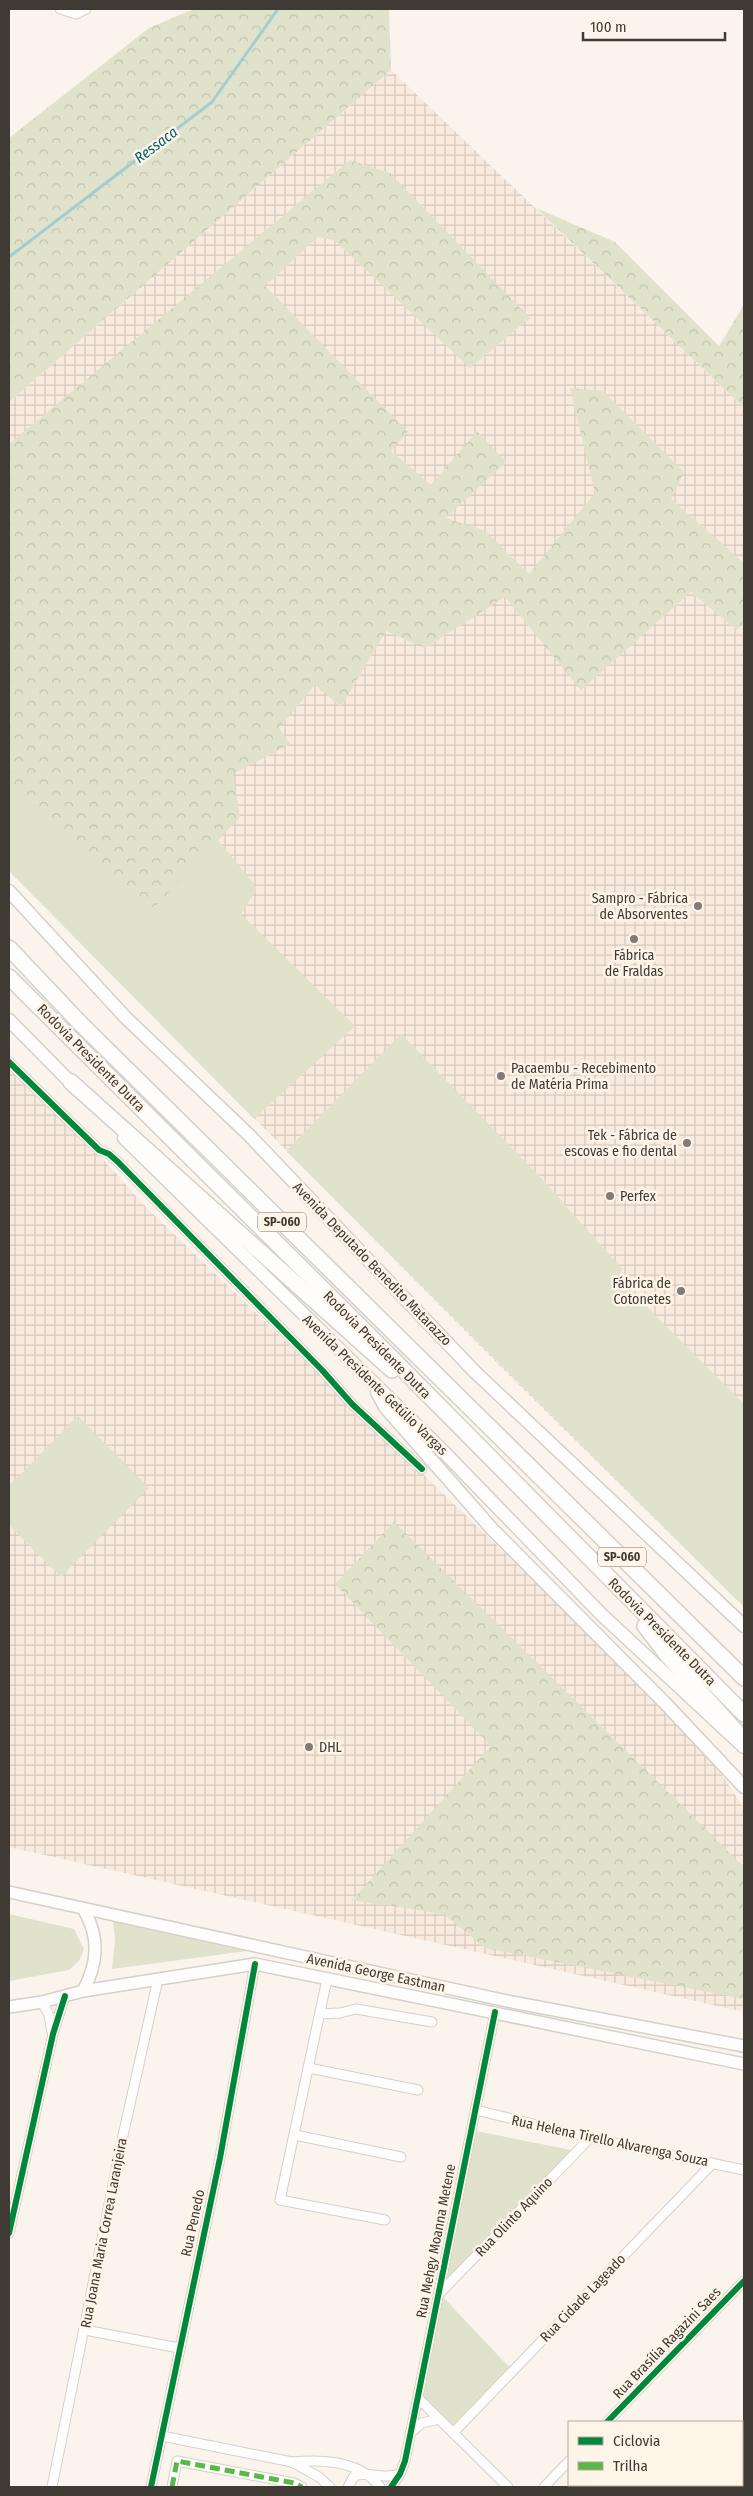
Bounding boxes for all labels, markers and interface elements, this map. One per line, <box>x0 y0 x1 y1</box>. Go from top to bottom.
scale bar <box>583 10 726 42</box>
text: 100 m <box>590 18 627 36</box>
water label: Ressaca <box>131 123 181 167</box>
place label: Sampro - Fábrica de Absorventes <box>592 890 688 923</box>
marker: Sampro - Fábrica de Absorventes <box>692 900 704 912</box>
marker: Fábrica de Fraldas <box>628 933 640 945</box>
place label: Fábrica de Fraldas <box>605 947 663 980</box>
street label: Rodovia Presidente Dutra <box>34 1001 148 1115</box>
place label: Pacaembu - Recebimento de Matéria Prima <box>511 1060 656 1093</box>
marker: Pacaembu - Recebimento de Matéria Prima <box>495 1070 507 1082</box>
place label: Tek - Fábrica de escovas e fio dental <box>564 1127 677 1160</box>
marker: Tek - Fábrica de escovas e fio dental <box>681 1137 693 1149</box>
street label: Avenida Deputado Benedito Matarazzo <box>289 1179 455 1349</box>
place label: Perfex <box>620 1188 657 1205</box>
marker: Perfex <box>604 1190 616 1202</box>
road number: SP-060 <box>258 1212 306 1232</box>
place label: Fábrica de Cotonetes <box>613 1275 671 1308</box>
marker: Fábrica de Cotonetes <box>675 1285 687 1297</box>
street label: Rodovia Presidente Dutra <box>320 1288 434 1402</box>
street label: Avenida Presidente Getúlio Vargas <box>299 1311 451 1459</box>
road number: SP-060 <box>598 1548 646 1566</box>
street label: Rodovia Presidente Dutra <box>605 1575 719 1689</box>
place label: DHL <box>319 1739 342 1756</box>
marker: DHL <box>303 1741 315 1753</box>
street label: Avenida George Eastman <box>305 1950 447 1996</box>
street label: Rua Helena Tirello Alvarenga Souza <box>510 2112 710 2170</box>
street label: Rua Joana Maria Correa Laranjeira <box>77 2136 131 2330</box>
street label: Rua Mehgy Moanna Metene <box>413 2162 459 2320</box>
street label: Rua Olinto Aquino <box>472 2174 556 2260</box>
street label: Rua Penedo <box>178 2188 208 2258</box>
street label: Rua Cidade Lageado <box>537 2251 629 2345</box>
street label: Rua Brasília Ragazini Saes <box>609 2284 725 2402</box>
legend <box>568 2421 743 2486</box>
text: Ciclovia <box>613 2432 660 2450</box>
text: Trilha <box>613 2457 648 2475</box>

